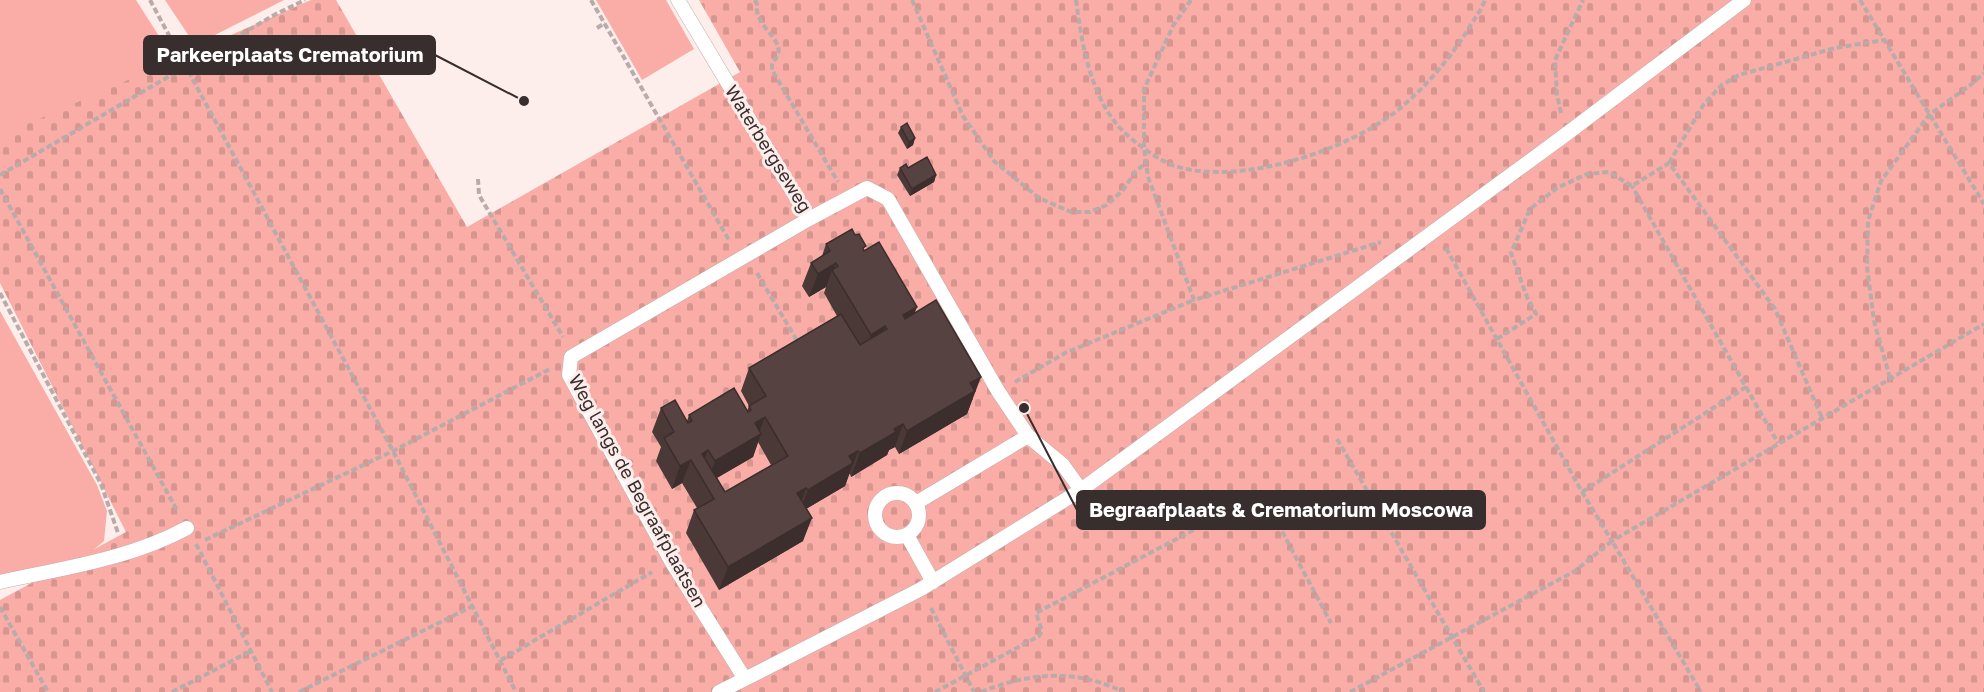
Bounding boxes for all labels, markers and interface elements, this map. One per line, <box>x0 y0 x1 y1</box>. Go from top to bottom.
callout: Parkeerplaats Crematorium <box>144 36 435 74</box>
text: Parkeerplaats Crematorium <box>157 42 423 66</box>
street label: Waterbergseweg <box>721 81 817 216</box>
street label: Weg langs de Begraafplaatsen <box>564 370 711 611</box>
callout: Begraafplaats & Crematorium Moscowa <box>1077 491 1485 529</box>
text: Begraafplaats & Crematorium Moscowa <box>1089 497 1473 521</box>

